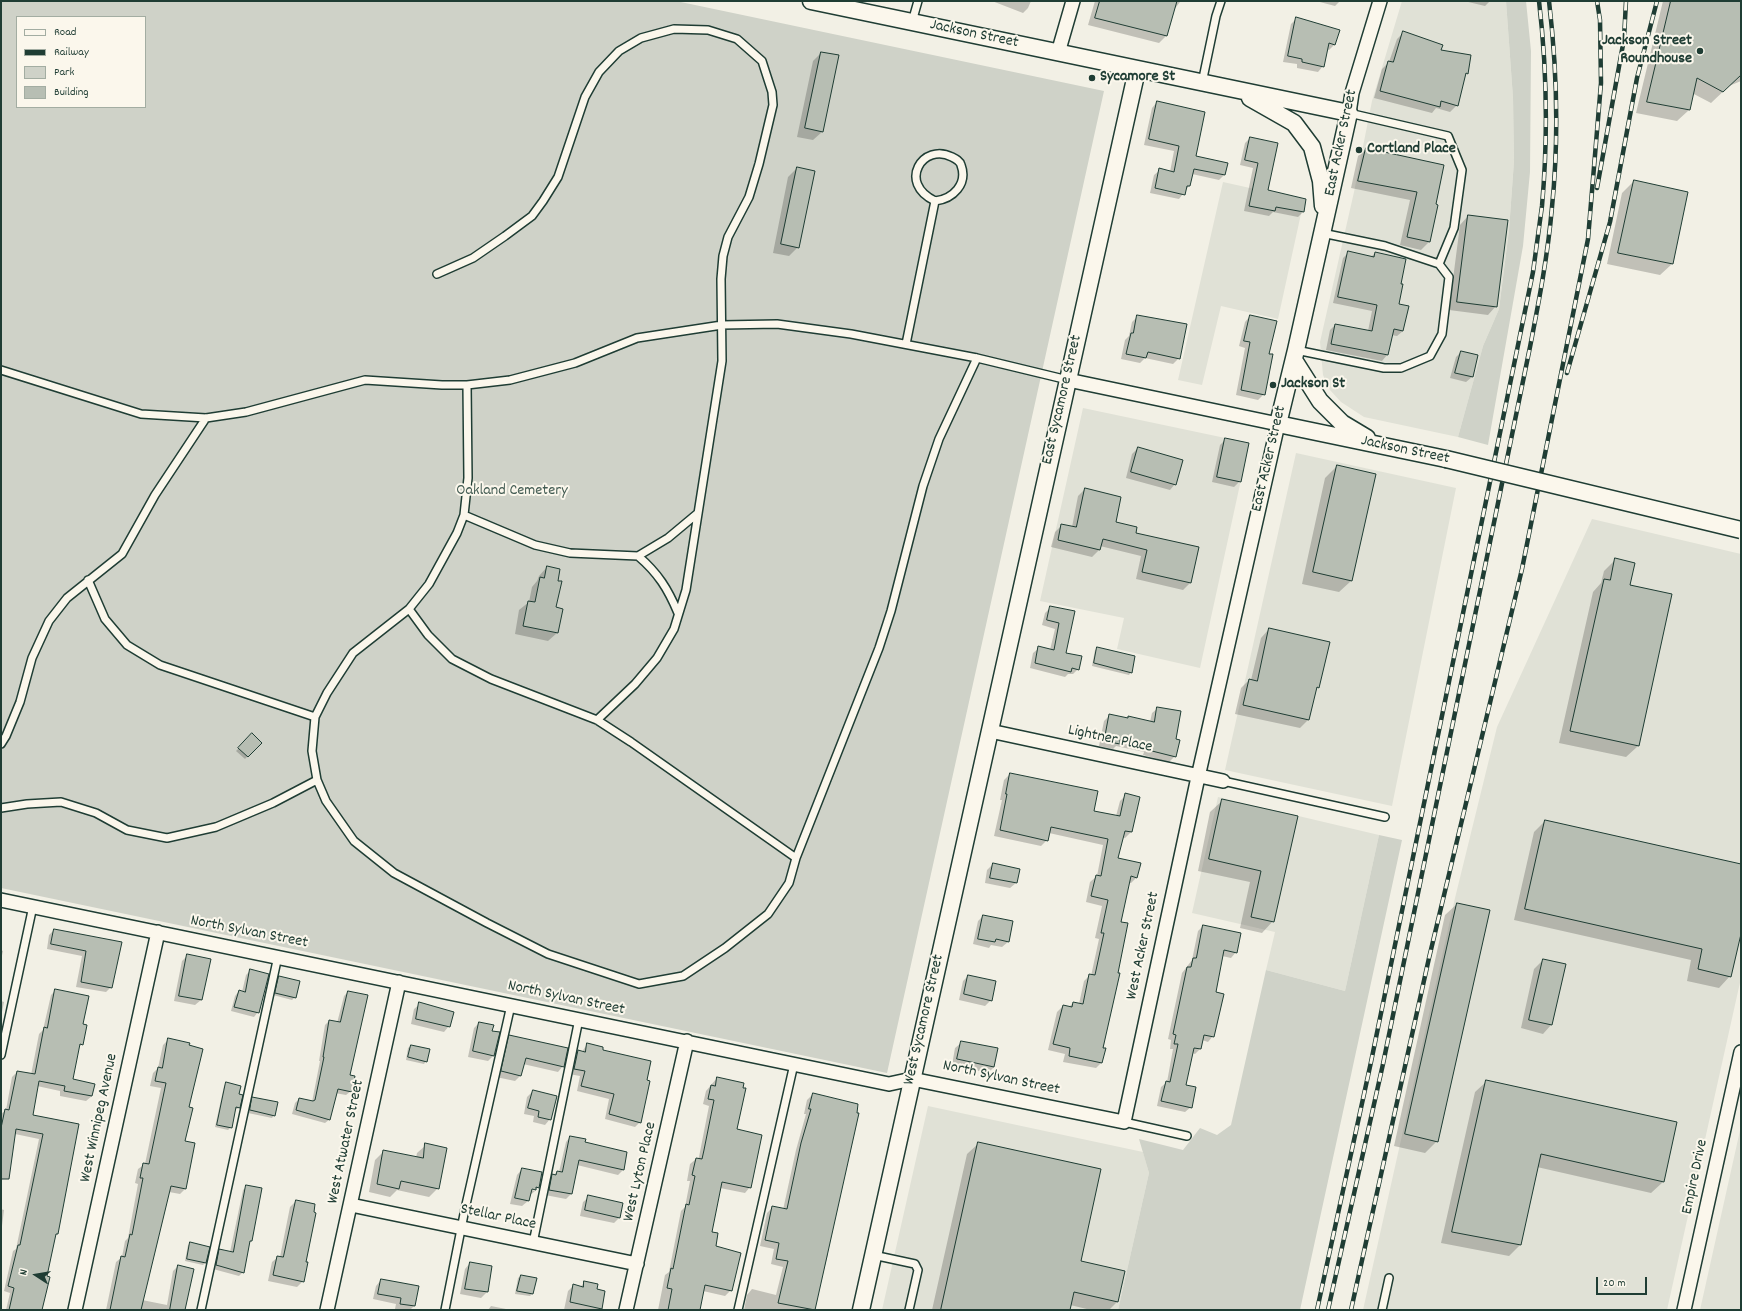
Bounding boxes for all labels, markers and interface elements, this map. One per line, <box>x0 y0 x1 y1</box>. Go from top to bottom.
legend <box>16 16 146 108</box>
street label: Jackson Street <box>928 16 1020 54</box>
text: Road <box>54 24 76 41</box>
place label: Jackson Street Roundhouse <box>1602 32 1692 70</box>
text: Railway <box>54 44 89 61</box>
marker: Jackson Street Roundhouse <box>1695 46 1705 56</box>
text: Park <box>54 64 74 81</box>
place label: Sycamore St <box>1100 68 1175 88</box>
marker: Sycamore St <box>1087 73 1097 83</box>
text: Building <box>54 84 89 101</box>
street label: East Acker Street <box>1321 88 1363 198</box>
place label: Cortland Place <box>1367 140 1456 160</box>
marker: Cortland Place <box>1354 145 1364 155</box>
street label: East Sycamore Street <box>1039 333 1087 467</box>
place label: Jackson St <box>1281 375 1345 395</box>
marker: Jackson St <box>1268 380 1278 390</box>
street label: East Acker Street <box>1248 404 1292 514</box>
street label: Jackson Street <box>1359 432 1451 470</box>
park label: Oakland Cemetery <box>456 482 568 502</box>
street label: Lightner Place <box>1066 722 1154 758</box>
street label: West Acker Street <box>1123 890 1165 1002</box>
street label: North Sylvan Street <box>189 912 309 954</box>
street label: West Sycamore Street <box>901 953 949 1087</box>
street label: North Sylvan Street <box>506 977 626 1021</box>
street label: West Winnipeg Avenue <box>77 1052 123 1184</box>
street label: North Sylvan Street <box>941 1057 1061 1101</box>
street label: West Atwater Street <box>324 1078 370 1206</box>
street label: West Lyton Place <box>620 1120 662 1224</box>
street label: Empire Drive <box>1679 1138 1713 1216</box>
street label: Stellar Place <box>458 1201 538 1235</box>
north arrow <box>16 1255 56 1295</box>
text: N <box>16 1268 33 1277</box>
scale bar <box>1598 1269 1649 1295</box>
text: 20 m <box>1603 1275 1626 1292</box>

